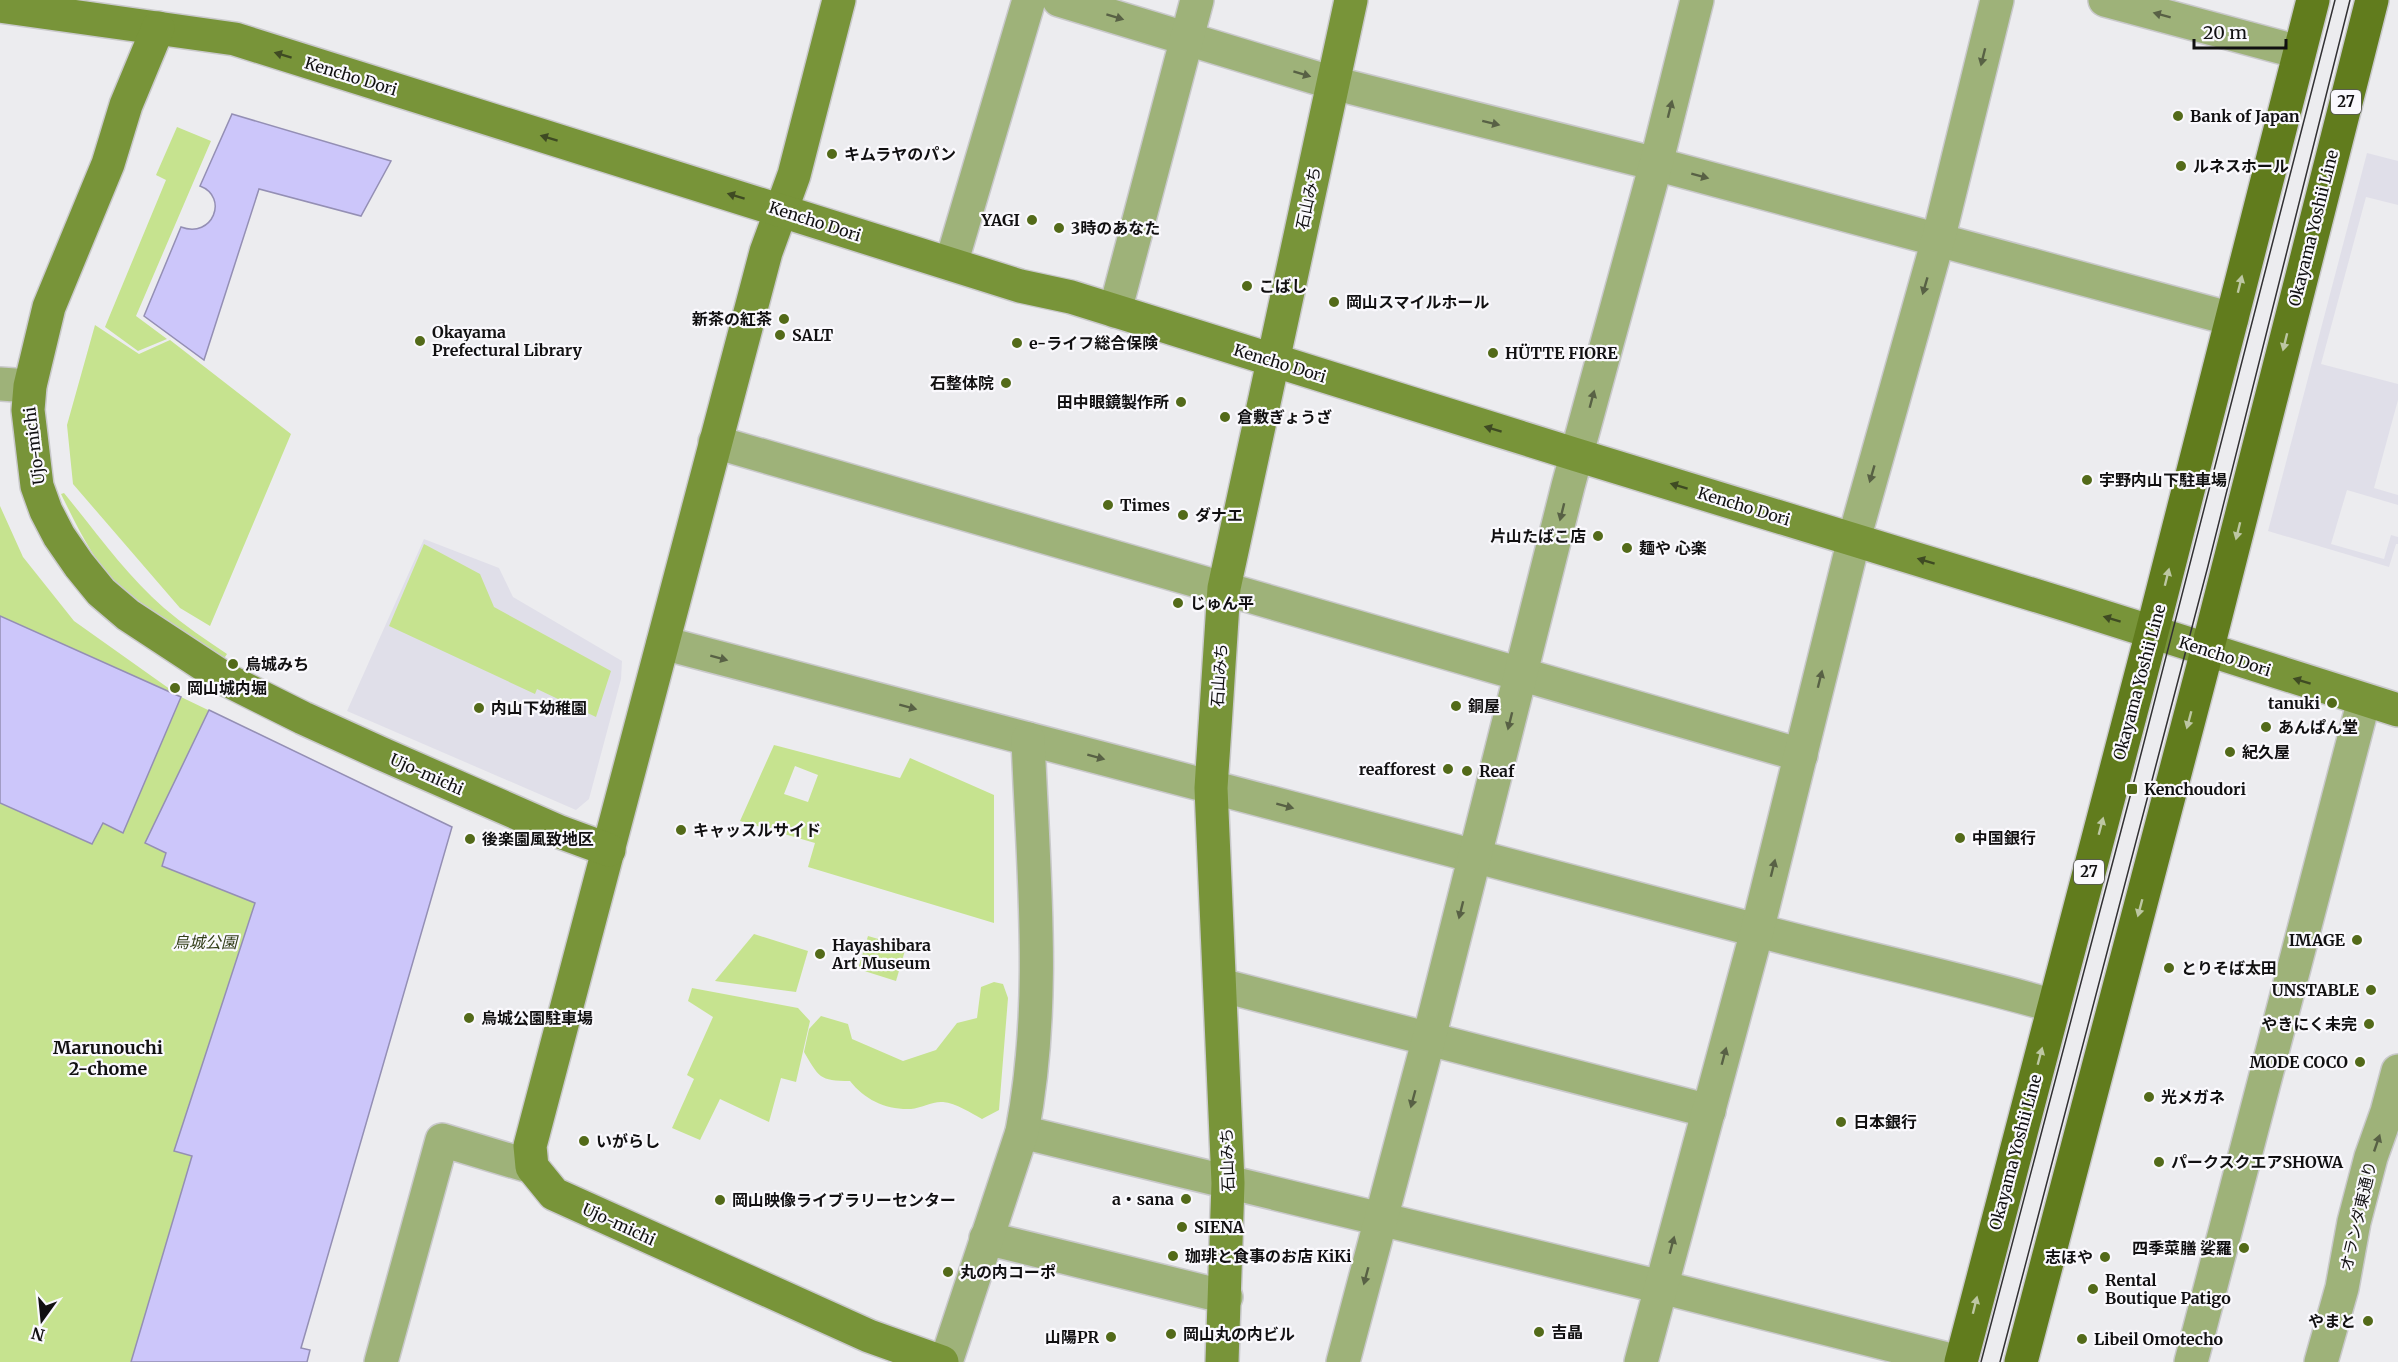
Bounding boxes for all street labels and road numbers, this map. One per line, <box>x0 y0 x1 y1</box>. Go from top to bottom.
street label: Kencho Dori <box>302 52 400 100</box>
road number: 27 <box>2331 90 2361 114</box>
street label: Okayama Yoshii Line <box>2284 148 2342 308</box>
street label: 石山みち <box>1292 165 1324 231</box>
street label: Kencho Dori <box>766 197 864 245</box>
street label: Kencho Dori <box>1231 339 1329 387</box>
street label: Ujo-michi <box>19 406 49 486</box>
street label: Kencho Dori <box>1695 482 1793 530</box>
street label: Okayama Yoshii Line <box>2109 602 2169 762</box>
street label: Kencho Dori <box>2176 632 2274 680</box>
street label: 石山みち <box>1207 642 1231 708</box>
street label: Ujo-michi <box>387 749 467 799</box>
road number: 27 <box>2074 860 2104 884</box>
street label: Okayama Yoshii Line <box>1985 1072 2045 1232</box>
street label: 石山みち <box>1216 1128 1238 1192</box>
street label: オランダ東通り <box>2336 1159 2380 1273</box>
street label: Ujo-michi <box>579 1198 659 1250</box>

